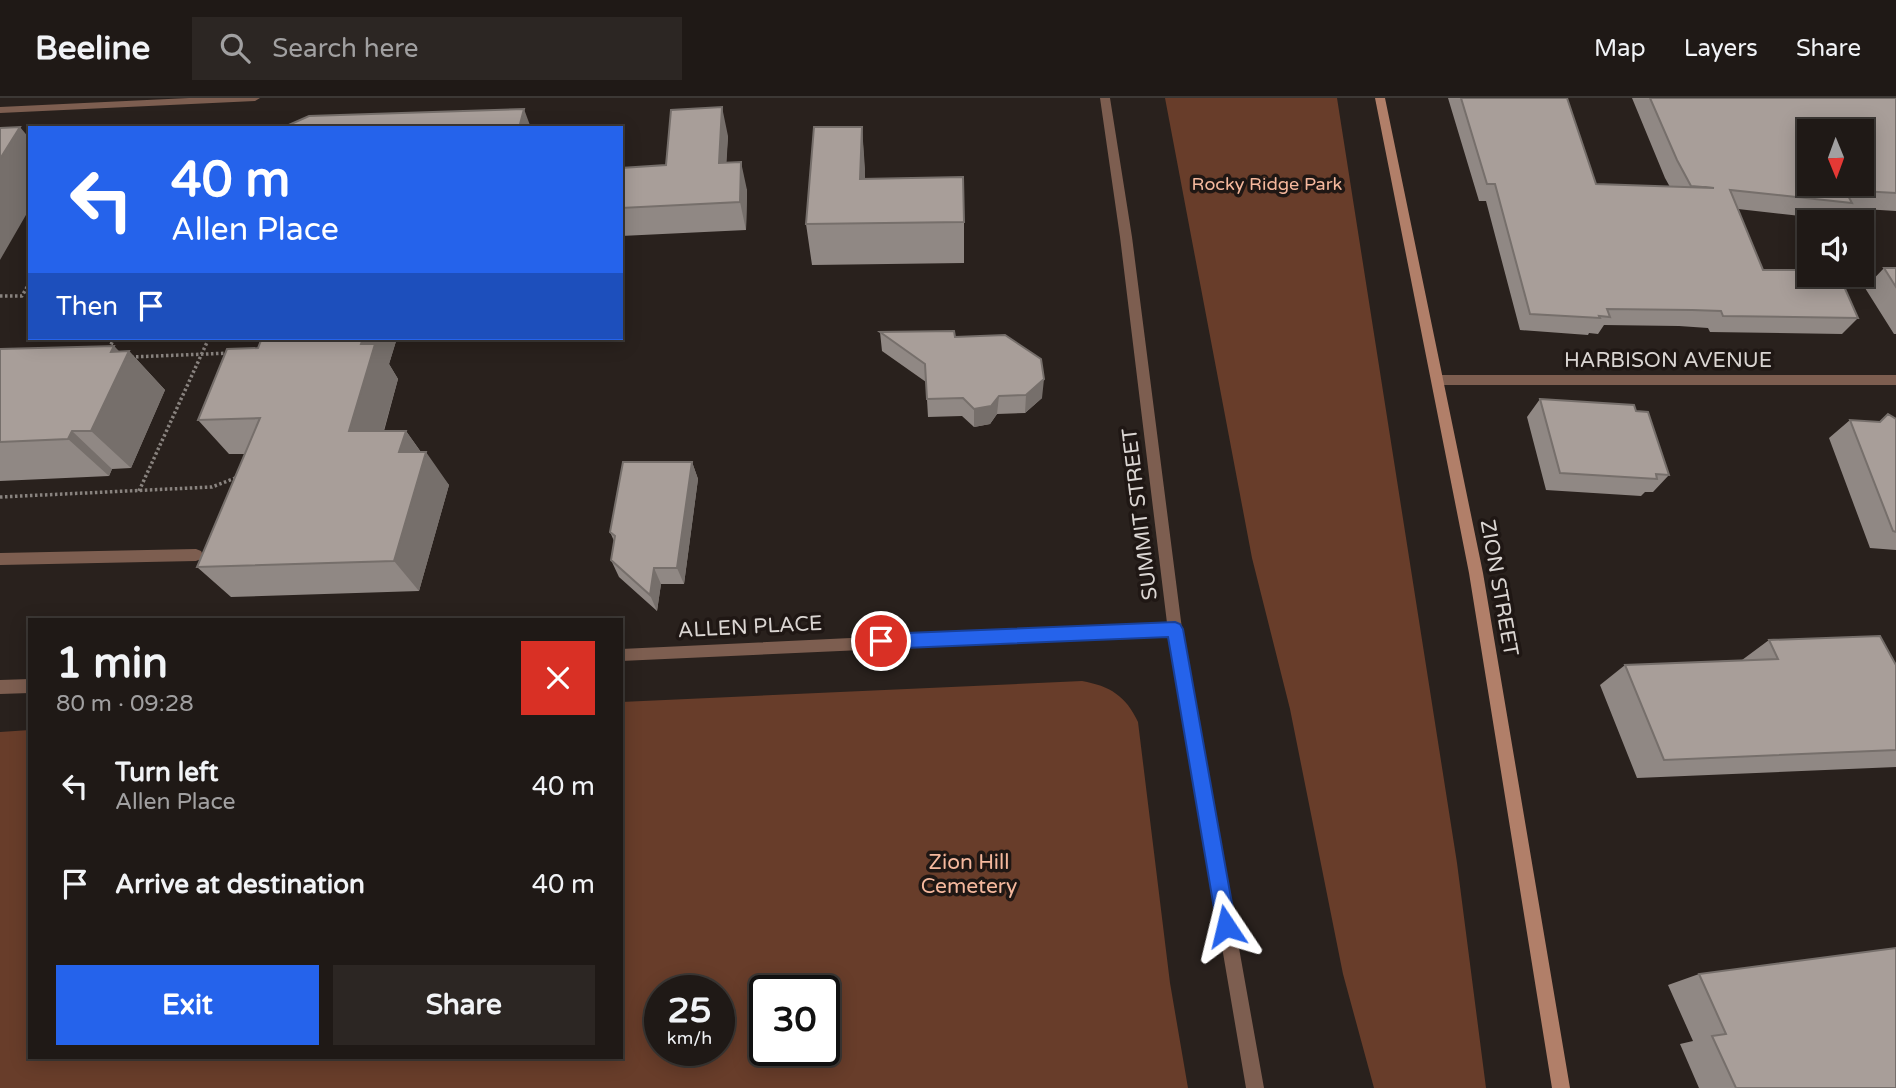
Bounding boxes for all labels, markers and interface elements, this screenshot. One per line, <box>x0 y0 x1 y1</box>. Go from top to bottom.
search box <box>192 17 682 80</box>
text: Beeline <box>35 29 150 68</box>
icon: search <box>216 29 254 67</box>
text: Search here <box>272 33 418 64</box>
text: Map <box>1594 34 1646 63</box>
text: Layers <box>1684 34 1758 63</box>
text: Share <box>1796 34 1861 63</box>
north arrow <box>1797 119 1874 196</box>
map controls <box>1797 119 1874 287</box>
text: 40 m <box>171 151 290 210</box>
icon: left <box>56 154 147 245</box>
park label: Rocky Ridge Park <box>1192 173 1343 195</box>
button: sound <box>1797 210 1874 287</box>
text: Allen Place <box>171 211 339 249</box>
icon: arrive <box>132 287 170 325</box>
text: Then <box>56 291 118 322</box>
street label: HARBISON AVENUE <box>1564 348 1772 373</box>
street label: SUMMIT STREET <box>1117 426 1163 601</box>
street label: ZION STREET <box>1475 518 1523 658</box>
street label: ALLEN PLACE <box>677 611 823 643</box>
pin <box>851 611 911 671</box>
icon: arrive <box>862 622 900 660</box>
text: 1 min <box>56 638 168 689</box>
button: close <box>521 641 595 715</box>
text: 80 m · 09:28 <box>56 690 194 718</box>
text: Turn left <box>115 757 218 788</box>
icon: left <box>56 767 94 805</box>
text: 40 m <box>532 771 595 802</box>
text: Allen Place <box>115 788 236 816</box>
park label: Zion Hill Cemetery <box>921 850 1017 899</box>
icon: arrive <box>56 865 94 903</box>
text: Arrive at destination <box>115 869 365 900</box>
text: 40 m <box>532 869 595 900</box>
position arrow <box>1189 889 1263 963</box>
button: Exit <box>56 965 319 1045</box>
button: Share <box>333 965 595 1045</box>
speed limit sign: 30 <box>749 975 840 1066</box>
text: 25 <box>668 990 711 1032</box>
text: km/h <box>667 1027 712 1049</box>

